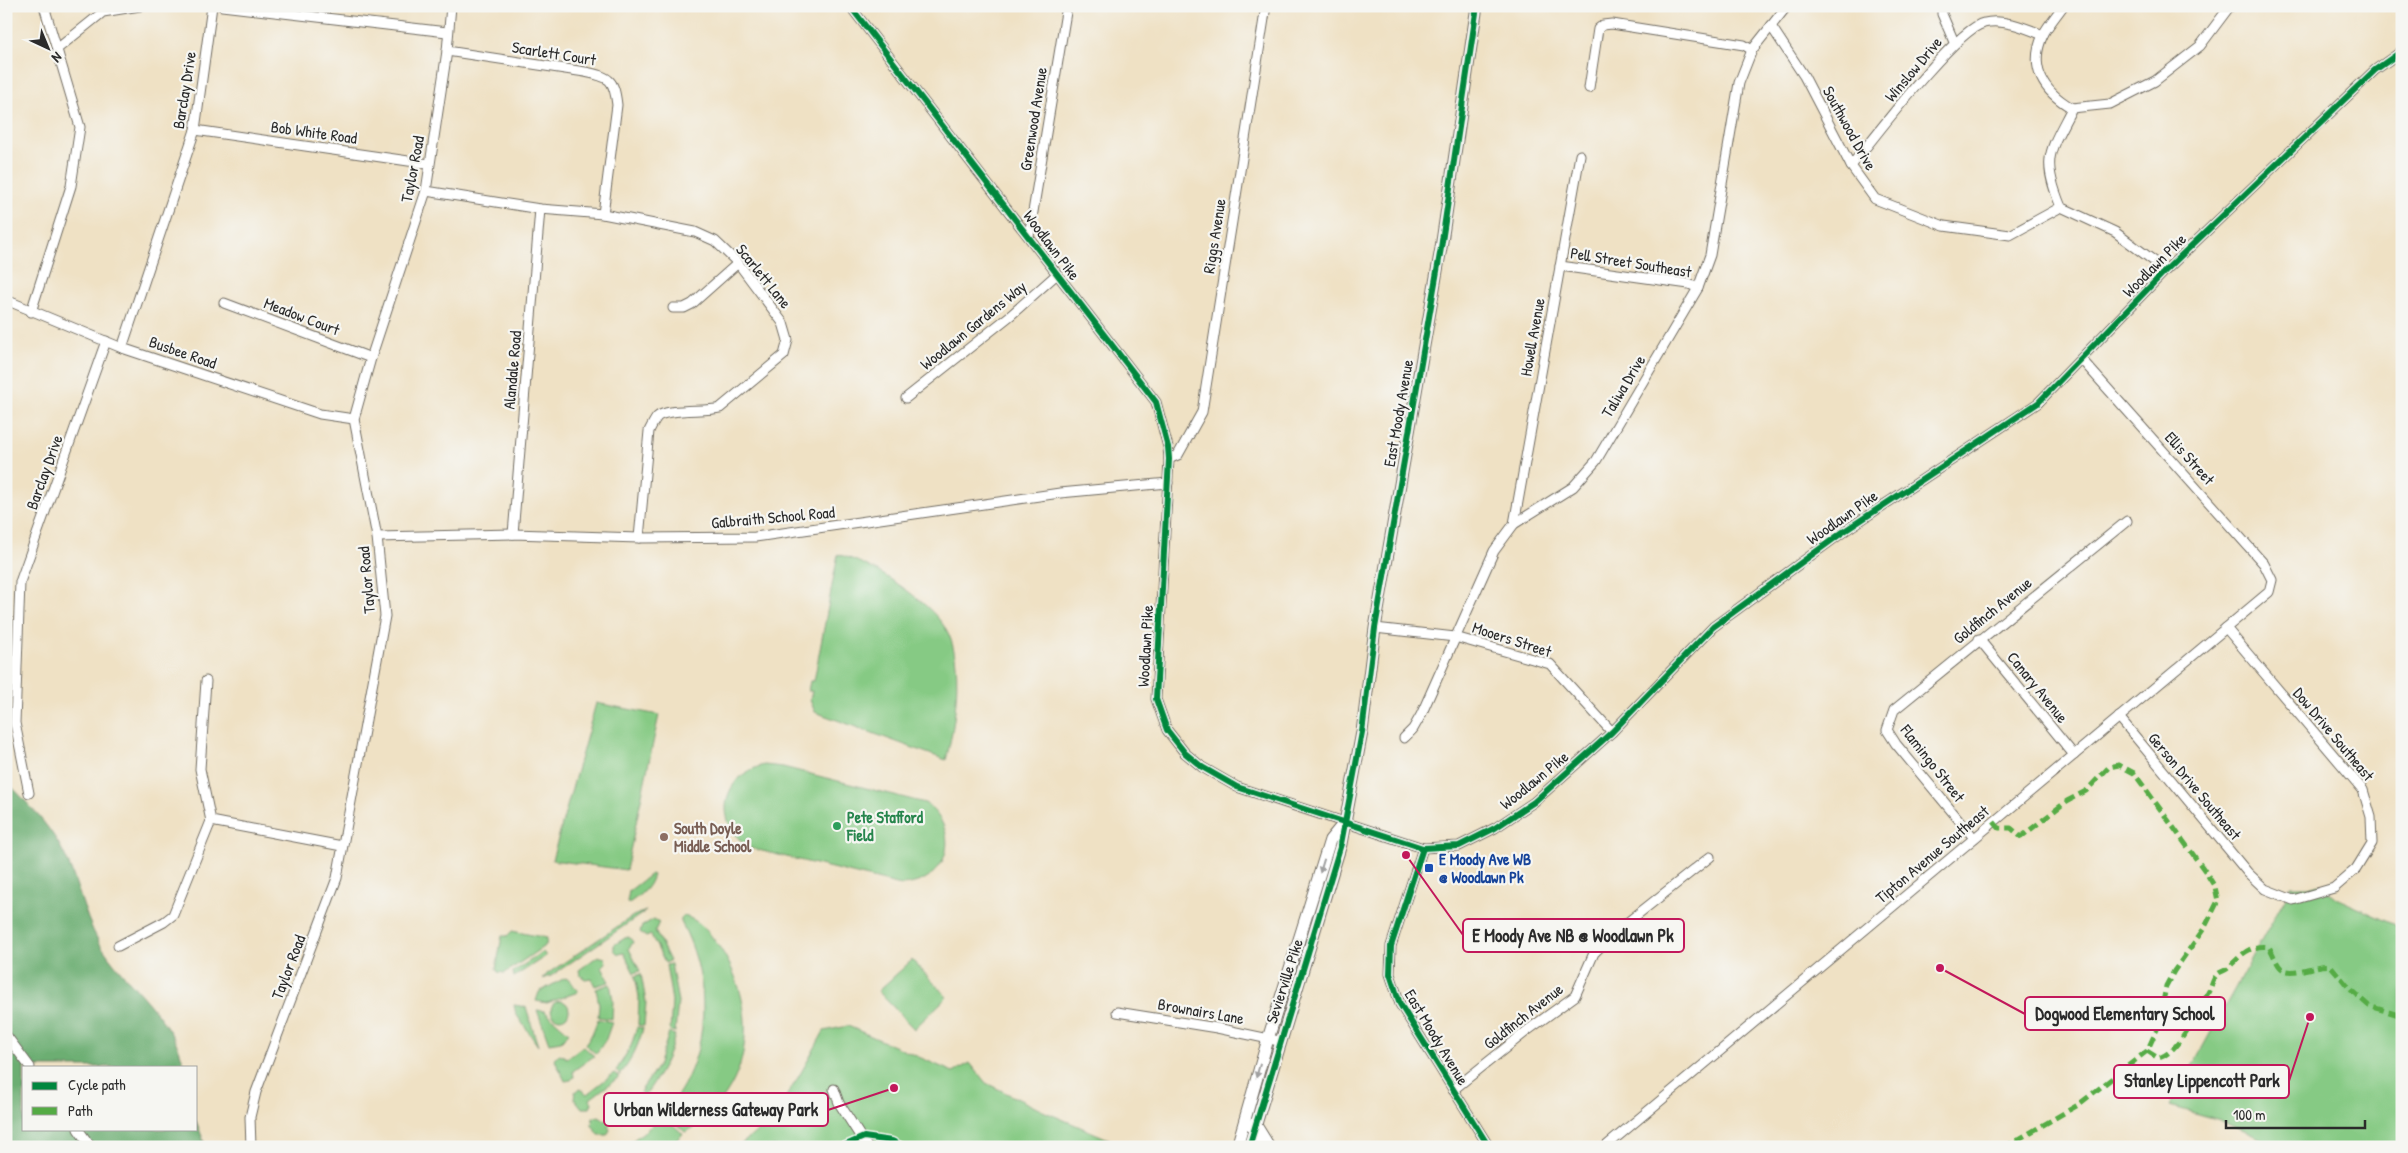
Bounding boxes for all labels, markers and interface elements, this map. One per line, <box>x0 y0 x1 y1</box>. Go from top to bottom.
north arrow <box>22 22 72 72</box>
street label: Winslow Drive <box>1879 31 1947 106</box>
street label: Scarlett Court <box>511 36 598 71</box>
text: N <box>48 48 67 68</box>
street label: Barclay Drive <box>167 49 201 130</box>
street label: Greenwood Avenue <box>1014 65 1052 172</box>
street label: Southwood Drive <box>1818 82 1882 174</box>
street label: Bob White Road <box>270 115 358 149</box>
street label: Taylor Road <box>395 134 429 204</box>
street label: Riggs Avenue <box>1197 196 1231 275</box>
street label: Woodlawn Pike <box>1018 206 1086 285</box>
street label: Woodlawn Pike <box>2117 228 2191 302</box>
street label: Scarlett Lane <box>731 239 797 313</box>
street label: Pell Street Southeast <box>1569 242 1694 283</box>
street label: Woodlawn Gardens Way <box>915 275 1031 375</box>
street label: Meadow Court <box>261 292 343 341</box>
street label: Howell Avenue <box>1514 296 1550 378</box>
street label: Busbee Road <box>146 330 220 374</box>
street label: Alandale Road <box>498 330 526 410</box>
street label: Taliwa Drive <box>1596 350 1651 421</box>
street label: East Moody Avenue <box>1378 357 1418 468</box>
street label: Ellis Street <box>2160 427 2220 490</box>
street label: Barclay Drive <box>20 431 68 512</box>
street label: Woodlawn Pike <box>1802 484 1882 550</box>
street label: Galbraith School Road <box>710 501 836 533</box>
street label: Taylor Road <box>352 546 380 614</box>
street label: Goldfinch Avenue <box>1948 571 2036 649</box>
street label: Woodlawn Pike <box>1132 604 1158 688</box>
street label: Mooers Street <box>1470 616 1555 662</box>
street label: Canary Avenue <box>2002 647 2074 728</box>
street label: Dow Drive Southeast <box>2288 683 2380 786</box>
street label: Flamingo Street <box>1895 719 1971 807</box>
street label: Gerson Drive Southeast <box>2143 728 2247 845</box>
street label: Woodlawn Pike <box>1495 745 1573 814</box>
street label: Tipton Avenue Southeast <box>1871 800 1994 908</box>
place label: Pete Stafford Field <box>846 806 924 846</box>
place label: South Doyle Middle School <box>674 817 752 857</box>
marker: Pete Stafford Field <box>831 820 843 832</box>
marker: South Doyle Middle School <box>658 831 670 843</box>
place label: E Moody Ave WB @ Woodlawn Pk <box>1439 848 1531 888</box>
one-way arrow <box>1318 859 1326 874</box>
marker: E Moody Ave WB @ Woodlawn Pk <box>1423 862 1435 874</box>
callout: E Moody Ave NB @ Woodlawn Pk <box>1463 919 1684 952</box>
text: E Moody Ave NB @ Woodlawn Pk <box>1472 923 1674 949</box>
street label: Taylor Road <box>266 932 310 1002</box>
street label: Sevierville Pike <box>1260 935 1308 1026</box>
street label: Goldfinch Avenue <box>1479 978 1568 1054</box>
street label: East Moody Avenue <box>1400 985 1475 1090</box>
street label: Brownairs Lane <box>1156 993 1246 1029</box>
callout: Dogwood Elementary School <box>2025 997 2225 1030</box>
text: Dogwood Elementary School <box>2035 1001 2216 1027</box>
one-way arrow <box>1254 1064 1262 1079</box>
callout: Stanley Lippencott Park <box>2114 1065 2289 1098</box>
legend <box>22 1066 198 1130</box>
text: Stanley Lippencott Park <box>2124 1068 2280 1094</box>
text: Cycle path <box>68 1074 126 1095</box>
callout: Urban Wilderness Gateway Park <box>604 1093 828 1126</box>
text: Urban Wilderness Gateway Park <box>614 1097 819 1123</box>
scale bar <box>2226 1098 2364 1130</box>
text: Path <box>68 1100 93 1121</box>
text: 100 m <box>2233 1104 2266 1125</box>

